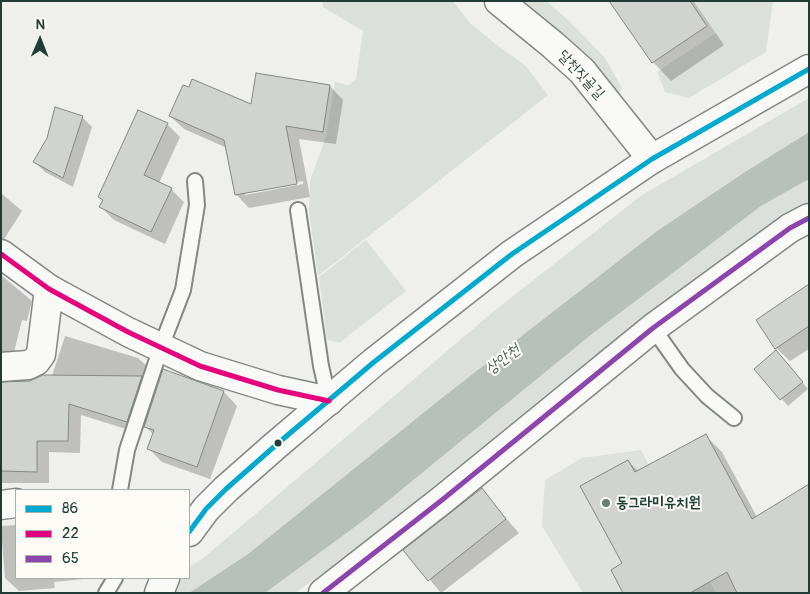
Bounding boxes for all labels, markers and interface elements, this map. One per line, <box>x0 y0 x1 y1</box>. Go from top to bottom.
north arrow <box>15 15 65 65</box>
text: N <box>35 16 45 33</box>
street label: 달천짓골길 <box>554 47 608 103</box>
water label: 상안천 <box>482 341 524 379</box>
unlabelled marker <box>273 438 283 448</box>
legend <box>15 489 190 579</box>
place label: 동그라미유치원 <box>616 494 700 512</box>
marker: 동그라미유치원 <box>600 497 612 509</box>
text: 86 <box>62 499 78 518</box>
text: 22 <box>62 524 79 543</box>
text: 65 <box>62 549 79 568</box>

